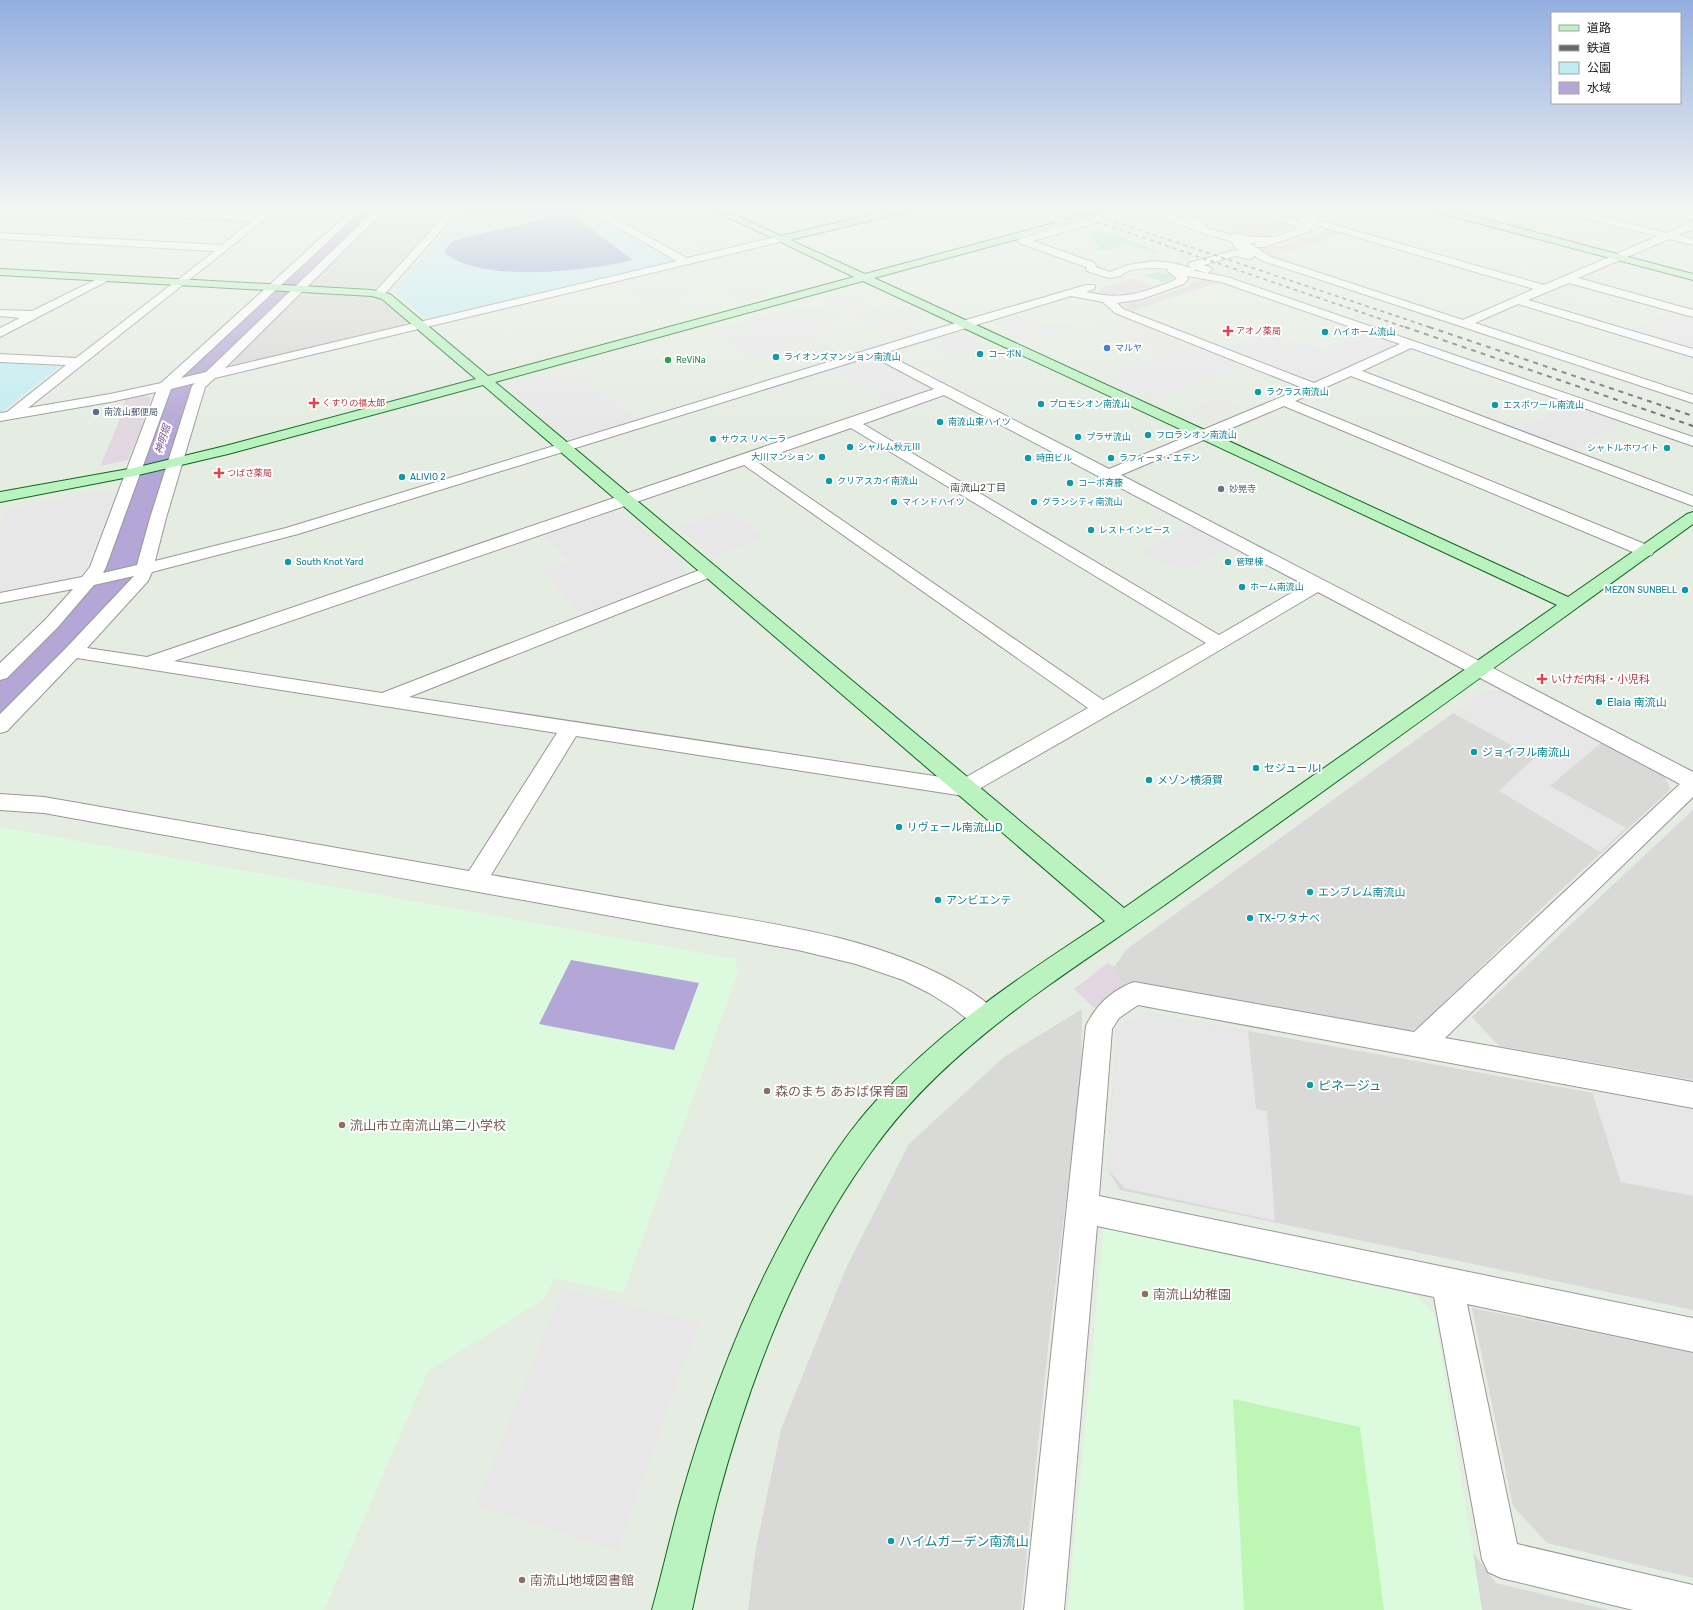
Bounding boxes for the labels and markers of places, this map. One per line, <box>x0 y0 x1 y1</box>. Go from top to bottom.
marker: アオノ薬局 <box>1223 326 1233 336</box>
place label: アオノ薬局 <box>1236 326 1281 336</box>
marker: ハイホーム流山 <box>1320 327 1330 337</box>
place label: ハイホーム流山 <box>1333 327 1396 337</box>
marker: マルヤ <box>1102 343 1112 353</box>
place label: マルヤ <box>1115 343 1142 353</box>
marker: コーポN <box>975 349 985 359</box>
place label: コーポN <box>988 349 1021 359</box>
marker: ライオンズマンション南流山 <box>771 352 781 362</box>
place label: ライオンズマンション南流山 <box>784 352 901 362</box>
marker: ReViNa <box>663 355 673 365</box>
place label: ReViNa <box>676 355 706 365</box>
marker: ラクラス南流山 <box>1253 387 1263 397</box>
place label: ラクラス南流山 <box>1266 387 1329 397</box>
marker: くすりの福太郎 <box>309 398 319 408</box>
place label: くすりの福太郎 <box>322 398 385 408</box>
marker: プロモシオン南流山 <box>1036 399 1046 409</box>
place label: プロモシオン南流山 <box>1049 399 1130 409</box>
marker: エスポワール南流山 <box>1490 400 1500 410</box>
place label: エスポワール南流山 <box>1503 400 1584 410</box>
marker: 南流山郵便局 <box>91 407 101 417</box>
place label: 南流山郵便局 <box>104 407 158 417</box>
marker: 南流山東ハイツ <box>935 417 945 427</box>
place label: 南流山東ハイツ <box>948 417 1011 427</box>
marker: フロラシオン南流山 <box>1143 430 1153 440</box>
place label: フロラシオン南流山 <box>1156 430 1237 440</box>
marker: プラザ流山 <box>1073 432 1083 442</box>
place label: プラザ流山 <box>1086 432 1131 442</box>
marker: サウス リベーラ <box>708 434 718 444</box>
place label: サウス リベーラ <box>721 434 786 444</box>
marker: シャルム秋元Ⅲ <box>845 442 855 452</box>
place label: シャルム秋元Ⅲ <box>858 442 921 452</box>
place label: シャトルホワイト <box>1587 443 1659 453</box>
marker: シャトルホワイト <box>1662 443 1672 453</box>
place label: 大川マンション <box>751 452 814 462</box>
marker: 大川マンション <box>817 452 827 462</box>
marker: 時田ビル <box>1023 453 1033 463</box>
place label: 時田ビル <box>1036 453 1072 463</box>
marker: ラフィーヌ・エデン <box>1106 453 1116 463</box>
place label: ラフィーヌ・エデン <box>1119 453 1200 463</box>
marker: つばさ薬局 <box>214 468 224 478</box>
place label: つばさ薬局 <box>227 468 272 478</box>
marker: ALIVIO 2 <box>397 472 407 482</box>
place label: ALIVIO 2 <box>410 472 446 482</box>
marker: クリアスカイ南流山 <box>824 476 834 486</box>
place label: クリアスカイ南流山 <box>837 476 918 486</box>
marker: コーポ斉藤 <box>1065 478 1075 488</box>
place label: コーポ斉藤 <box>1078 478 1123 488</box>
marker: 妙晃寺 <box>1216 484 1226 494</box>
place label: 妙晃寺 <box>1229 484 1256 494</box>
marker: マインドハイツ <box>889 497 899 507</box>
place label: マインドハイツ <box>902 497 965 507</box>
marker: グランシティ南流山 <box>1029 497 1039 507</box>
place label: グランシティ南流山 <box>1042 497 1122 507</box>
marker: レストインピース <box>1086 525 1096 535</box>
place label: レストインピース <box>1099 525 1171 535</box>
place label: 管理棟 <box>1236 556 1264 567</box>
marker: South Knot Yard <box>283 557 293 567</box>
place label: South Knot Yard <box>296 557 363 567</box>
marker: 管理棟 <box>1223 557 1233 567</box>
marker: ホーム南流山 <box>1237 582 1247 592</box>
place label: ホーム南流山 <box>1250 582 1304 592</box>
place label: MEZON SUNBELL <box>1605 585 1677 595</box>
marker: MEZON SUNBELL <box>1680 585 1690 595</box>
marker: いけだ内科・小児科 <box>1536 673 1548 685</box>
place label: いけだ内科・小児科 <box>1551 673 1650 686</box>
place label: Elaia 南流山 <box>1607 696 1667 709</box>
marker: Elaia 南流山 <box>1594 697 1604 707</box>
place label: ジョイフル南流山 <box>1482 746 1570 759</box>
marker: ジョイフル南流山 <box>1469 747 1479 757</box>
place label: セジュールI <box>1264 762 1321 775</box>
marker: セジュールI <box>1251 763 1261 773</box>
place label: メゾン横須賀 <box>1157 774 1223 787</box>
marker: メゾン横須賀 <box>1144 775 1154 785</box>
place label: リヴェール南流山D <box>907 821 1003 834</box>
marker: リヴェール南流山D <box>894 822 904 832</box>
place label: エンブレム南流山 <box>1318 886 1405 899</box>
marker: エンブレム南流山 <box>1305 887 1315 897</box>
place label: アンビエンテ <box>946 894 1012 907</box>
marker: アンビエンテ <box>933 895 943 905</box>
place label: TX-ワタナベ <box>1258 912 1320 925</box>
marker: TX-ワタナベ <box>1245 913 1255 923</box>
place label: ピネージュ <box>1318 1078 1382 1093</box>
marker: ピネージュ <box>1305 1080 1315 1090</box>
place label: 森のまち あおば保育園 <box>775 1084 908 1099</box>
marker: 森のまち あおば保育園 <box>762 1086 772 1096</box>
place label: 流山市立南流山第二小学校 <box>350 1118 506 1133</box>
marker: 流山市立南流山第二小学校 <box>337 1120 347 1130</box>
place label: 南流山幼稚園 <box>1153 1287 1231 1302</box>
marker: 南流山幼稚園 <box>1140 1289 1150 1299</box>
place label: ハイムガーデン南流山 <box>899 1534 1028 1549</box>
marker: ハイムガーデン南流山 <box>886 1536 896 1546</box>
place label: 南流山地域図書館 <box>530 1573 634 1588</box>
marker: 南流山地域図書館 <box>517 1575 527 1585</box>

